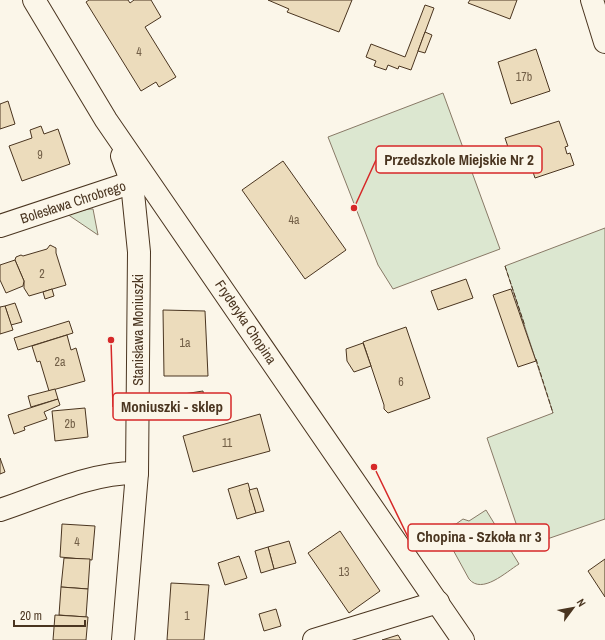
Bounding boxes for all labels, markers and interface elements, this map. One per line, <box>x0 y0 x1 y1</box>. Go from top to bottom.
house number: 4 <box>136 44 142 60</box>
house number: 17b <box>516 69 532 85</box>
callout: Przedszkole Miejskie Nr 2 <box>376 146 542 173</box>
house number: 9 <box>37 147 43 163</box>
text: Przedszkole Miejskie Nr 2 <box>384 149 534 170</box>
street label: Bolesława Chrobrego <box>18 176 128 228</box>
house number: 4a <box>289 212 300 228</box>
house number: 2 <box>39 266 45 282</box>
street label: Stanisława Moniuszki <box>129 274 147 386</box>
street label: Fryderyka Chopina <box>211 276 281 368</box>
house number: 1a <box>180 335 191 351</box>
house number: 2a <box>55 354 66 370</box>
house number: 6 <box>398 374 404 390</box>
callout: Moniuszki - sklep <box>113 393 231 420</box>
text: Moniuszki - sklep <box>121 396 223 417</box>
house number: 2b <box>65 416 75 432</box>
house number: 11 <box>222 435 233 451</box>
callout: Chopina - Szkoła nr 3 <box>408 524 549 551</box>
text: Chopina - Szkoła nr 3 <box>416 526 542 547</box>
house number: 4 <box>74 534 80 550</box>
house number: 13 <box>339 564 349 580</box>
north arrow <box>553 588 593 628</box>
text: N <box>574 596 589 609</box>
scale bar <box>14 602 85 628</box>
text: 20 m <box>20 608 42 624</box>
house number: 1 <box>184 608 190 624</box>

